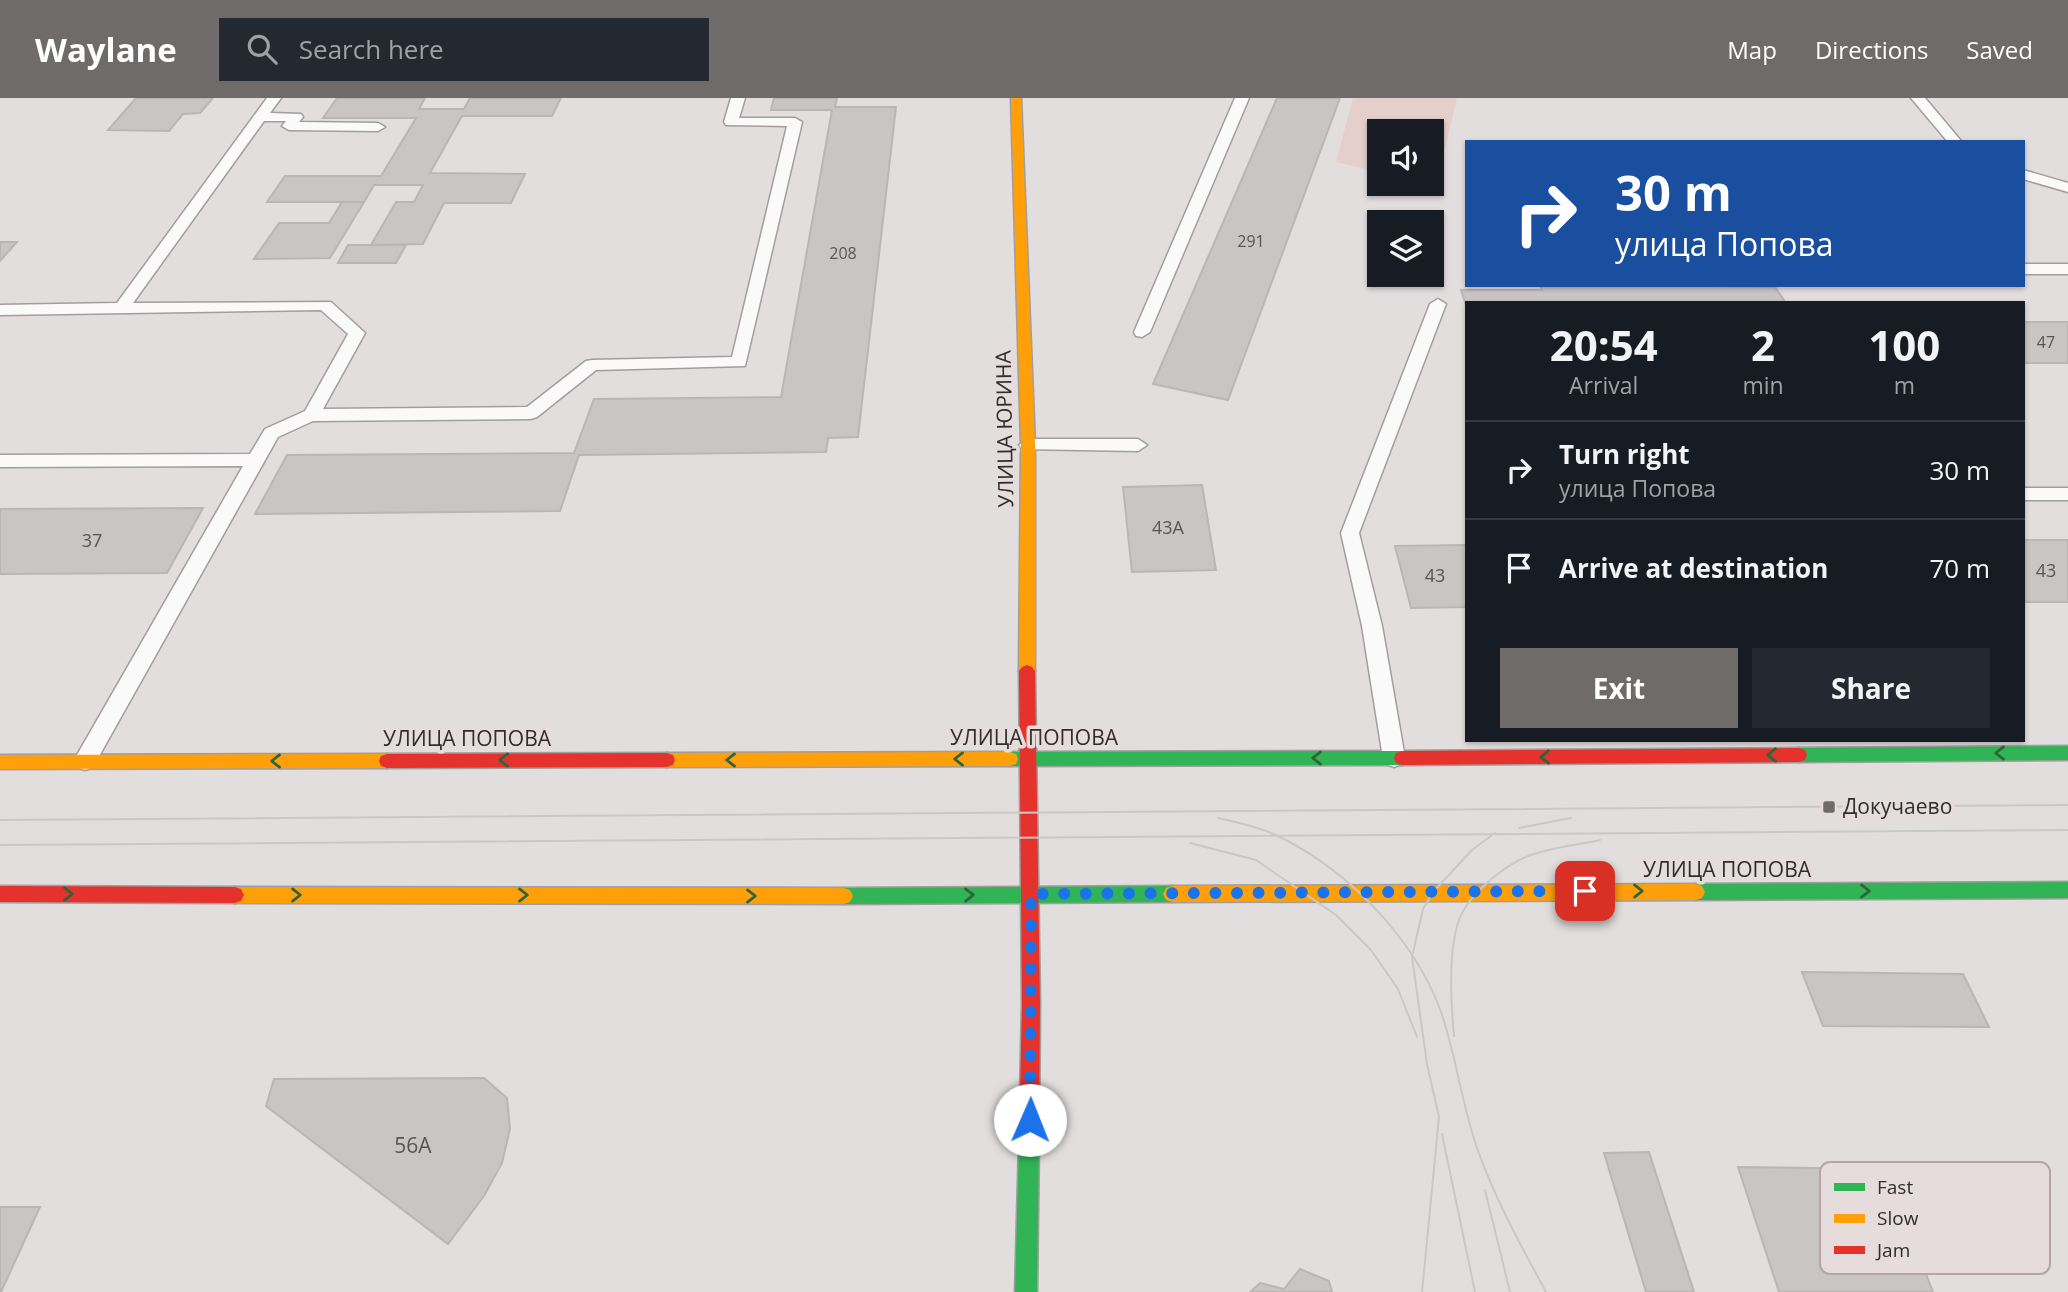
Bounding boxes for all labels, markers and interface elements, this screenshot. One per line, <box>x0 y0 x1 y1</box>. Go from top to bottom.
search box <box>219 18 709 81</box>
text: Waylane <box>35 27 177 72</box>
icon: search <box>243 30 281 68</box>
text: Search here <box>299 31 444 67</box>
text: Map <box>1727 33 1777 66</box>
text: Directions <box>1815 33 1928 66</box>
text: Saved <box>1966 33 2033 66</box>
map controls <box>1367 119 1444 287</box>
button: sound <box>1367 119 1444 196</box>
text: 30 m <box>1615 159 1732 225</box>
icon: right <box>1500 168 1591 259</box>
button: layers <box>1367 210 1444 287</box>
text: улица Попова <box>1615 222 1834 265</box>
house number: 291 <box>1237 230 1265 252</box>
house number: 208 <box>829 242 857 264</box>
text: 20:54 <box>1550 316 1658 373</box>
text: 2 <box>1751 316 1775 373</box>
text: 100 <box>1868 316 1940 373</box>
house number: 47 <box>2037 331 2055 353</box>
street label: УЛИЦА ЮРИНА <box>989 349 1019 508</box>
text: Arrival <box>1569 369 1638 401</box>
text: min <box>1742 369 1784 401</box>
text: m <box>1894 369 1915 401</box>
text: Turn right <box>1559 436 1690 472</box>
icon: right <box>1500 451 1538 489</box>
text: 30 m <box>1929 452 1990 488</box>
text: улица Попова <box>1559 472 1716 504</box>
house number: 43А <box>1152 515 1185 539</box>
house number: 37 <box>82 528 102 552</box>
icon: arrive <box>1500 549 1538 587</box>
text: Arrive at destination <box>1559 550 1828 586</box>
text: 70 m <box>1929 550 1990 586</box>
house number: 43 <box>2036 558 2056 582</box>
house number: 43 <box>1425 563 1445 587</box>
button: Exit <box>1500 648 1738 728</box>
button: Share <box>1752 648 1990 728</box>
street label: УЛИЦА ПОПОВА <box>950 723 1119 751</box>
street label: УЛИЦА ПОПОВА <box>383 724 552 752</box>
one-way arrow <box>1994 745 2005 761</box>
one-way arrow <box>1767 747 1777 763</box>
one-way arrow <box>1539 749 1550 765</box>
one-way arrow <box>1312 750 1322 766</box>
one-way arrow <box>953 751 963 767</box>
one-way arrow <box>498 752 508 768</box>
one-way arrow <box>725 752 736 768</box>
one-way arrow <box>270 753 281 769</box>
place label: Докучаево <box>1843 792 1952 820</box>
marker: Докучаево <box>1821 799 1837 815</box>
street label: УЛИЦА ПОПОВА <box>1643 855 1812 883</box>
pin <box>1555 861 1615 921</box>
icon: arrive <box>1566 872 1604 910</box>
one-way arrow <box>1633 883 1644 899</box>
one-way arrow <box>1861 883 1871 899</box>
one-way arrow <box>63 886 74 902</box>
one-way arrow <box>291 887 301 903</box>
one-way arrow <box>518 887 529 903</box>
one-way arrow <box>965 887 975 903</box>
one-way arrow <box>746 888 756 904</box>
position arrow <box>993 1083 1067 1157</box>
house number: 56А <box>394 1131 432 1159</box>
legend <box>1820 1162 2050 1274</box>
text: Fast <box>1877 1174 1913 1200</box>
text: Slow <box>1877 1205 1919 1231</box>
text: Jam <box>1875 1237 1910 1263</box>

